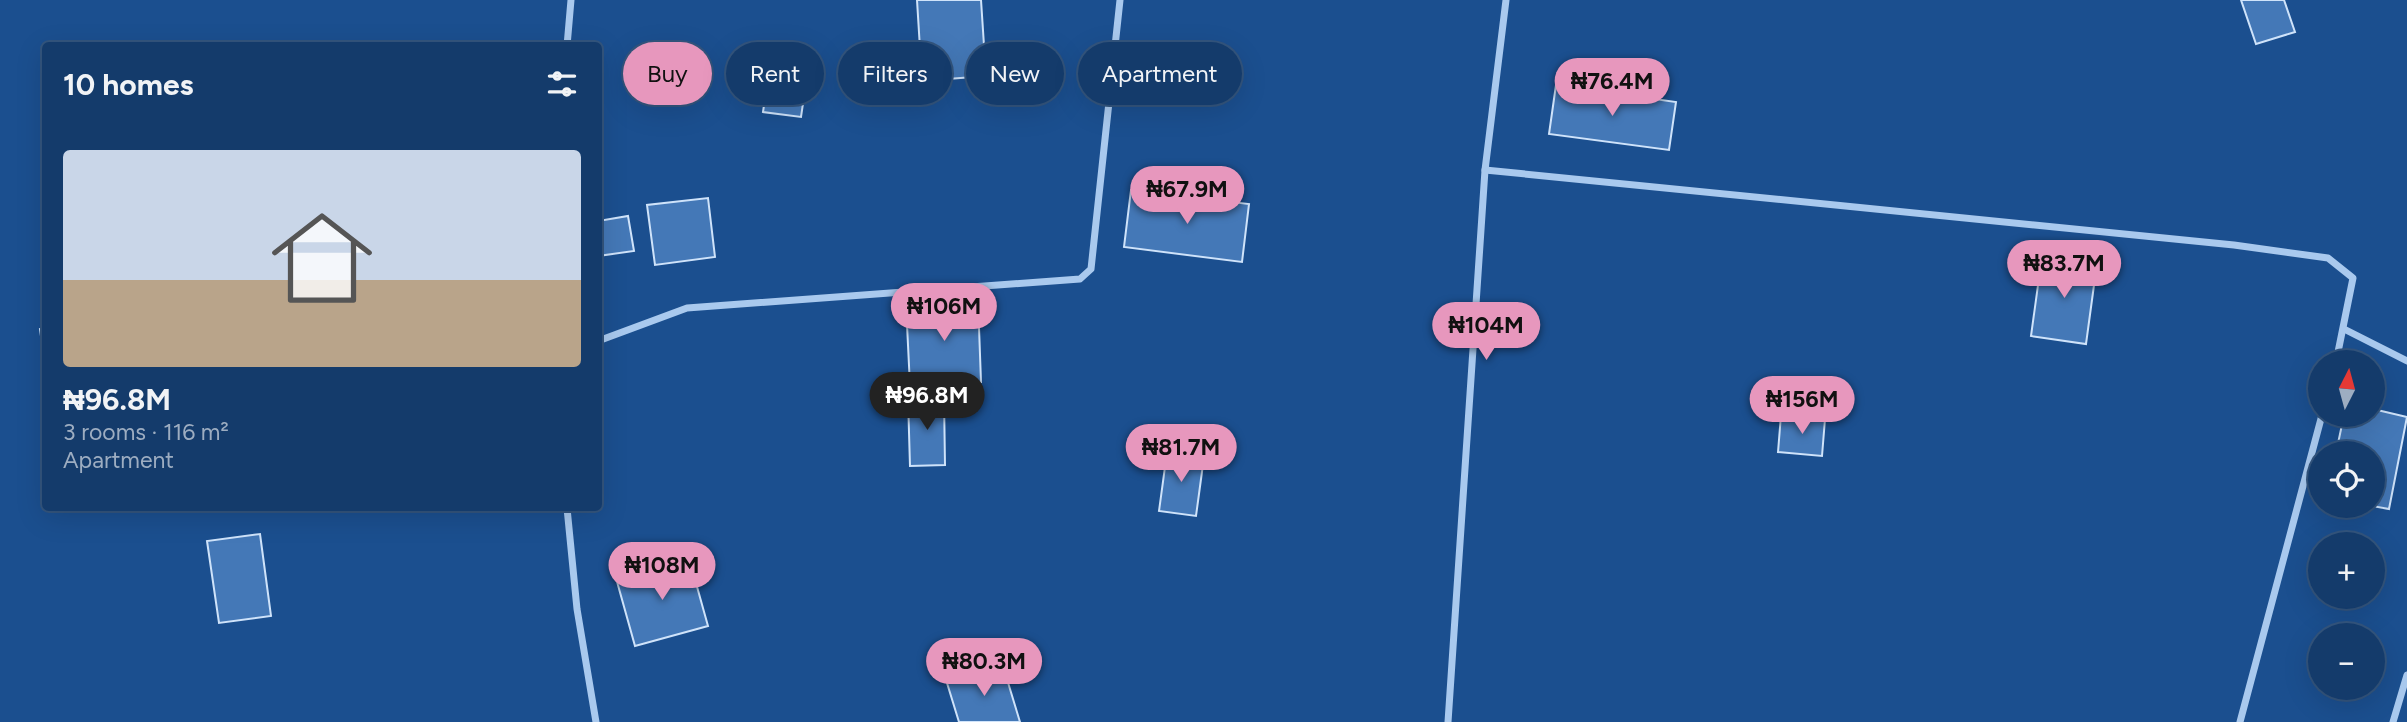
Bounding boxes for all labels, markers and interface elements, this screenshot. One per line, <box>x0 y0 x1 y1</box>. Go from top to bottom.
chip: Buy <box>623 42 712 105</box>
chip: Rent <box>726 42 824 105</box>
chip: Filters <box>838 42 952 105</box>
chip: New <box>966 42 1064 105</box>
chip: Apartment <box>1078 42 1242 105</box>
pin: ₦76.4M <box>1555 58 1669 118</box>
icon: filters <box>543 65 581 103</box>
text: 10 homes <box>63 66 194 103</box>
text: ₦76.4M <box>1571 67 1653 95</box>
pin: ₦67.9M <box>1130 166 1244 226</box>
text: ₦67.9M <box>1146 175 1228 203</box>
icon: home <box>259 195 385 321</box>
pin: ₦83.7M <box>2007 240 2121 300</box>
text: ₦83.7M <box>2023 249 2105 277</box>
pin: ₦106M <box>895 284 993 343</box>
text: ₦106M <box>907 292 981 320</box>
pin: ₦104M <box>1437 302 1535 362</box>
text: ₦104M <box>1448 311 1524 339</box>
north arrow <box>2308 350 2385 427</box>
map controls <box>2308 350 2385 700</box>
pin: ₦96.8M <box>870 372 984 432</box>
pin: ₦156M <box>1753 376 1851 436</box>
text: ₦96.8M <box>63 381 171 418</box>
text: ₦96.8M <box>886 381 968 409</box>
text: ₦156M <box>1766 385 1838 413</box>
text: 3 rooms · 116 m² <box>63 418 229 446</box>
pin: ₦81.7M <box>1124 424 1238 484</box>
text: ₦81.7M <box>1142 433 1220 461</box>
button: locate <box>2308 441 2385 518</box>
text: Apartment <box>63 446 174 474</box>
button: + <box>2308 532 2385 609</box>
pin: ₦108M <box>613 542 711 602</box>
text: ₦108M <box>624 551 700 579</box>
button: − <box>2308 623 2385 700</box>
pin: ₦80.3M <box>927 638 1041 698</box>
text: ₦80.3M <box>942 647 1026 675</box>

